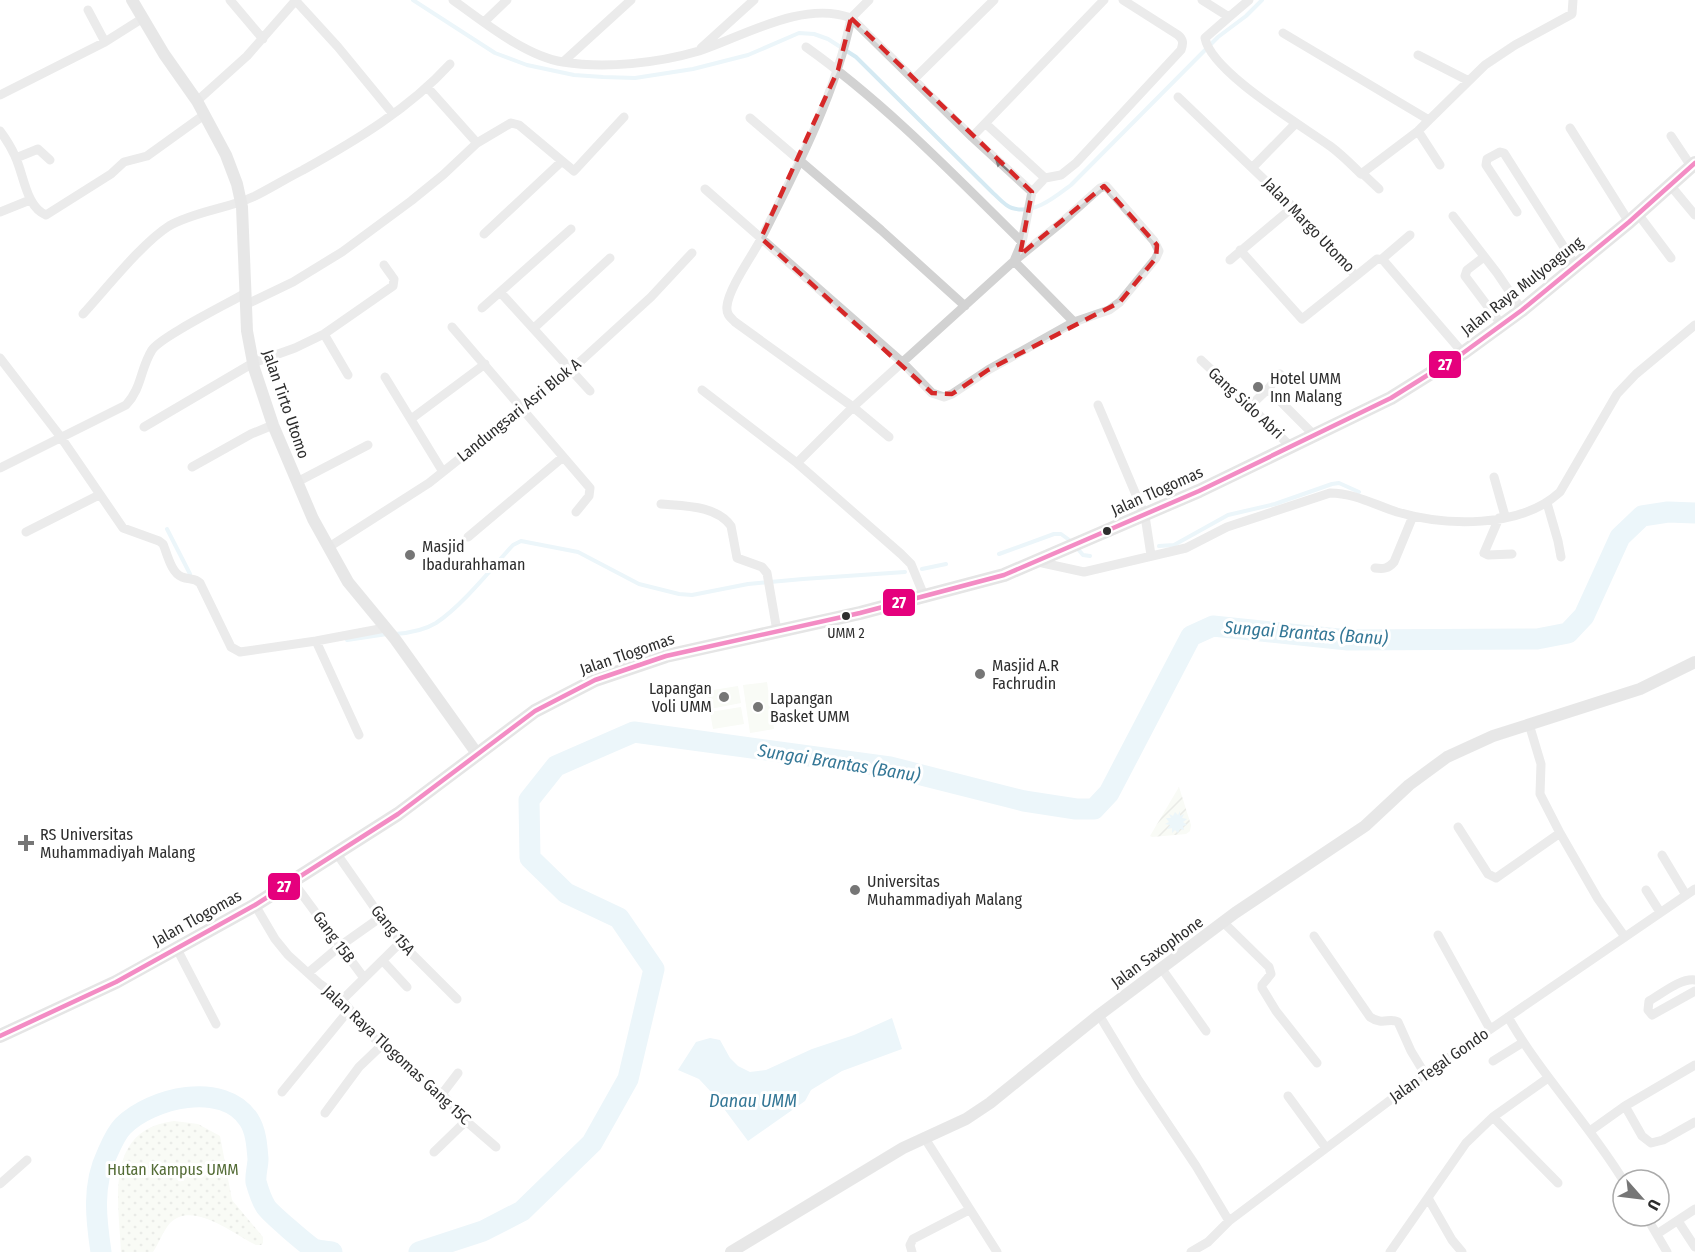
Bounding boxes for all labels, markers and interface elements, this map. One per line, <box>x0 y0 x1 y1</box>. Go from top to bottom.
one-way arrow <box>995 158 1010 172</box>
street label: Jalan Margo Utomo <box>1259 174 1359 276</box>
street label: Jalan Raya Mulyoagung <box>1457 232 1587 339</box>
street label: Jalan Tirto Utomo <box>258 347 314 461</box>
line badge: 27 <box>1428 350 1462 379</box>
street label: Landungsari Asri Blok A <box>453 354 585 466</box>
text: 27 <box>1437 355 1452 374</box>
street label: Gang Sido Abri <box>1204 363 1288 443</box>
place label: Hotel UMM Inn Malang <box>1270 369 1342 406</box>
marker: Hotel UMM Inn Malang <box>1251 380 1265 394</box>
street label: Jalan Tlogomas <box>1108 462 1206 520</box>
unlabelled marker <box>1101 525 1113 537</box>
place label: Masjid Ibadurahhaman <box>422 537 526 574</box>
marker: Masjid Ibadurahhaman <box>403 548 417 562</box>
line badge: 27 <box>882 588 916 617</box>
text: 27 <box>891 593 906 612</box>
marker: UMM 2 <box>840 610 852 622</box>
water label: Sungai Brantas (Banu) <box>1222 616 1389 650</box>
place label: UMM 2 <box>827 625 865 642</box>
street label: Jalan Tlogomas <box>577 629 677 679</box>
place label: Masjid A.R Fachrudin <box>992 656 1059 693</box>
marker: Masjid A.R Fachrudin <box>973 667 987 681</box>
place label: Lapangan Voli UMM <box>649 679 712 716</box>
place label: Lapangan Basket UMM <box>770 689 850 726</box>
marker: Lapangan Voli UMM <box>717 690 731 704</box>
marker: Lapangan Basket UMM <box>751 700 765 714</box>
water label: Sungai Brantas (Banu) <box>755 739 922 787</box>
place label: RS Universitas Muhammadiyah Malang <box>40 825 195 862</box>
marker: RS Universitas Muhammadiyah Malang <box>17 834 35 852</box>
line badge: 27 <box>267 872 301 901</box>
place label: Universitas Muhammadiyah Malang <box>867 872 1022 909</box>
text: 27 <box>276 877 291 896</box>
marker: Universitas Muhammadiyah Malang <box>848 883 862 897</box>
street label: Jalan Tlogomas <box>149 886 245 950</box>
street label: Gang 15A <box>367 901 419 959</box>
street label: Gang 15B <box>309 908 359 967</box>
street label: Jalan Saxophone <box>1107 912 1207 992</box>
street label: Jalan Raya Tlogomas Gang 15C <box>319 981 475 1129</box>
street label: Jalan Tegal Gondo <box>1386 1024 1492 1106</box>
water label: Danau UMM <box>709 1090 797 1112</box>
park label: Hutan Kampus UMM <box>107 1160 239 1179</box>
north arrow <box>1611 1168 1671 1228</box>
text: U <box>1643 1196 1664 1213</box>

